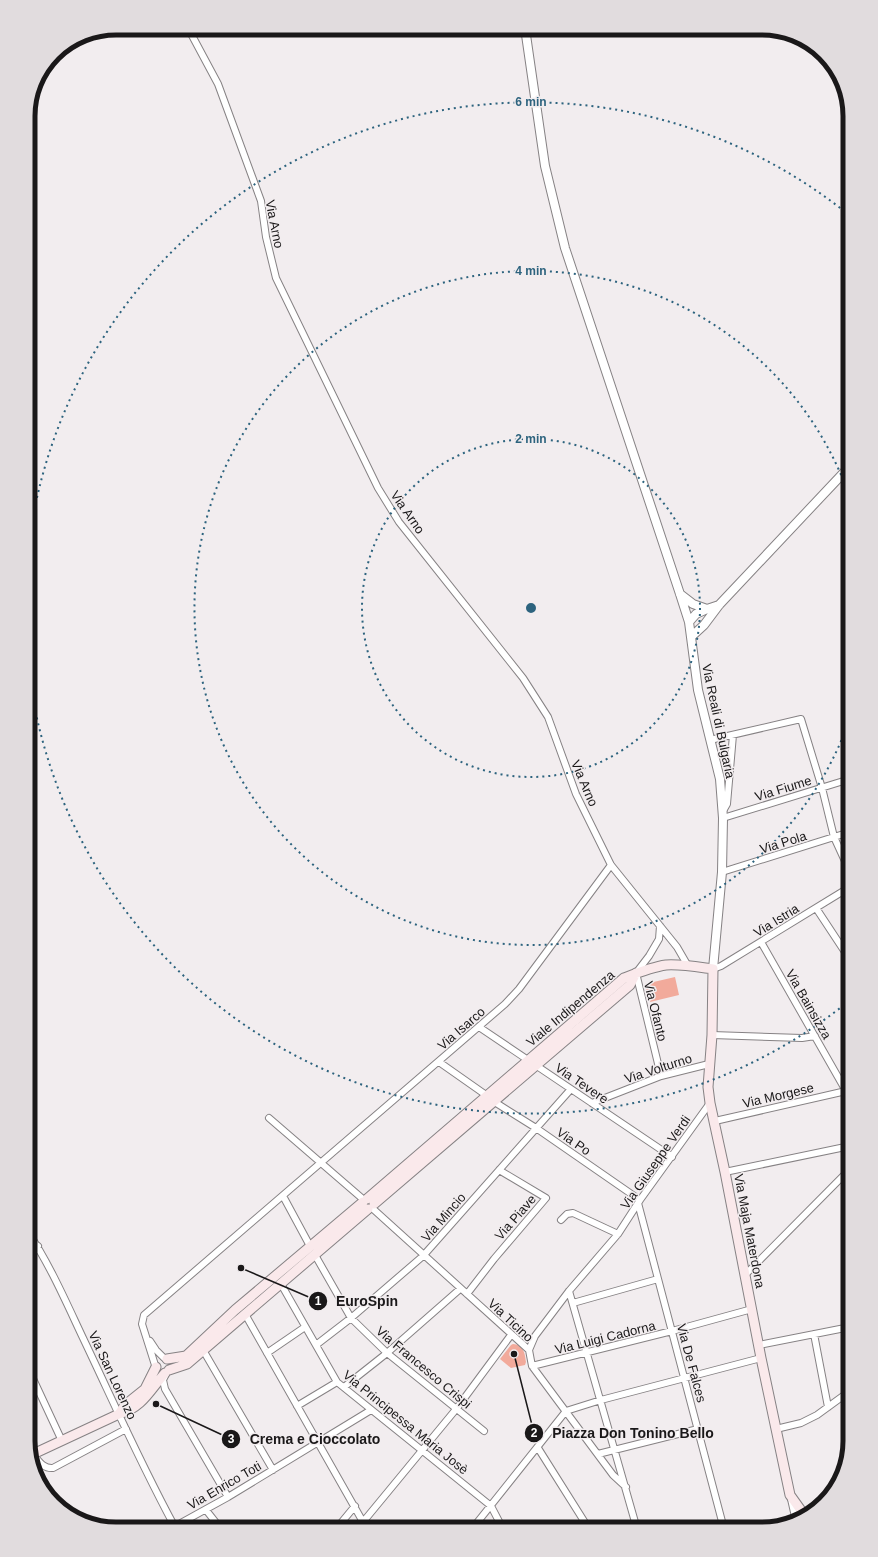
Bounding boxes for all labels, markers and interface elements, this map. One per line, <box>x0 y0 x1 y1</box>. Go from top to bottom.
text: 6 min <box>515 95 547 109</box>
street label: Via Arno <box>262 199 287 250</box>
text: 4 min <box>515 264 547 278</box>
text: 2 min <box>515 432 547 446</box>
street label: Via Arno <box>387 488 428 537</box>
centre of rings <box>524 601 538 615</box>
street label: Via Reali di Bulgaria <box>699 662 738 781</box>
street label: Via Arno <box>568 758 601 809</box>
street label: Via Fiume <box>753 773 813 804</box>
street label: Via Pola <box>758 828 809 857</box>
street label: Via Istria <box>751 900 802 940</box>
street label: Viale Indipendenza <box>523 967 618 1050</box>
street label: Via Bainsizza <box>783 967 835 1042</box>
street label: Via Ofanto <box>641 980 670 1043</box>
street label: Via Isarco <box>435 1004 488 1053</box>
street label: Via Volturno <box>623 1051 694 1086</box>
street label: Via Tevere <box>552 1060 611 1107</box>
street label: Via Morgese <box>741 1080 815 1111</box>
street label: Via Giuseppe Verdi <box>617 1112 693 1212</box>
street label: Via Po <box>554 1124 594 1158</box>
street label: Via Maja Materdona <box>731 1173 768 1290</box>
street label: Via Mincio <box>418 1190 469 1245</box>
street label: Via Piave <box>492 1192 539 1243</box>
callout: EuroSpin <box>308 1288 406 1314</box>
text: EuroSpin <box>336 1293 398 1309</box>
text: 1 <box>315 1294 322 1308</box>
street label: Via Ticino <box>485 1296 536 1345</box>
street label: Via Luigi Cadorna <box>553 1318 658 1357</box>
street label: Via De Falces <box>674 1322 709 1405</box>
street label: Via Francesco Crispi <box>373 1323 474 1412</box>
street label: Via San Lorenzo <box>85 1329 140 1422</box>
street label: Via Principessa Maria Josè <box>340 1367 471 1477</box>
callout: Piazza Don Tonino Bello <box>524 1420 722 1446</box>
text: Piazza Don Tonino Bello <box>552 1425 714 1441</box>
callout: Crema e Cioccolato <box>221 1426 388 1452</box>
text: 2 <box>531 1426 538 1440</box>
text: Crema e Cioccolato <box>250 1431 380 1447</box>
text: 3 <box>228 1432 235 1446</box>
street label: Via Enrico Toti <box>185 1458 264 1513</box>

